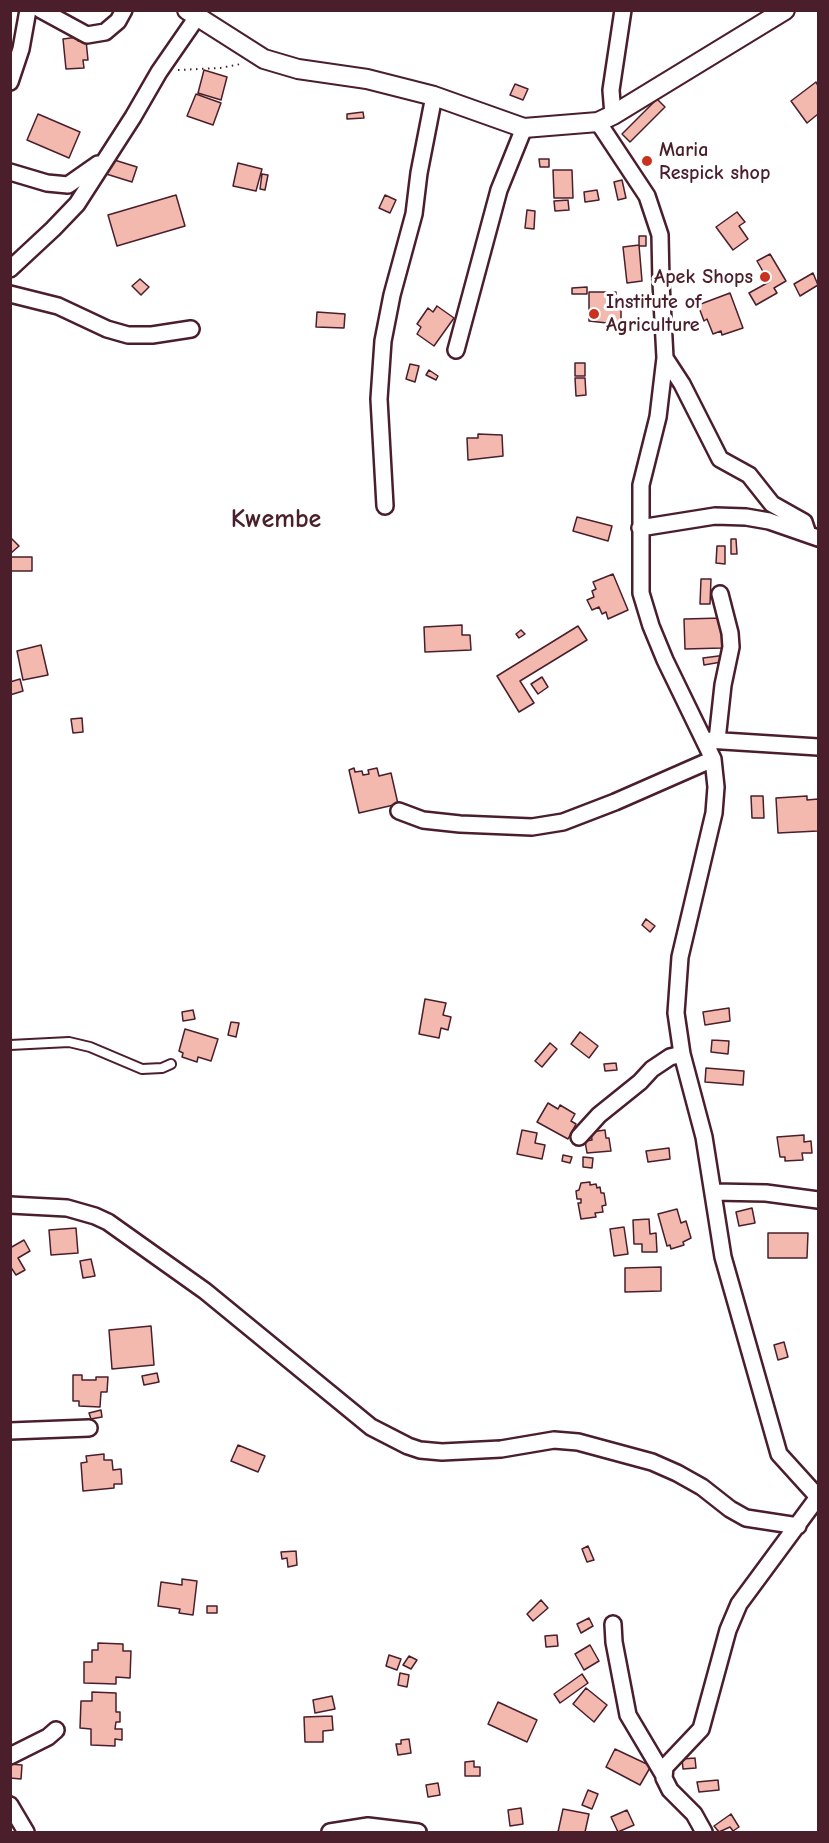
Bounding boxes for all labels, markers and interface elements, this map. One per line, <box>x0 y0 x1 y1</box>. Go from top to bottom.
place label: Maria Respick shop <box>659 138 770 185</box>
marker: Maria Respick shop <box>640 154 654 168</box>
place label: Apek Shops <box>654 265 753 289</box>
marker: Apek Shops <box>758 270 772 284</box>
place label: Institute of Agriculture <box>606 290 701 337</box>
marker: Institute of Agriculture <box>587 307 601 321</box>
district label: Kwembe <box>231 504 321 536</box>

